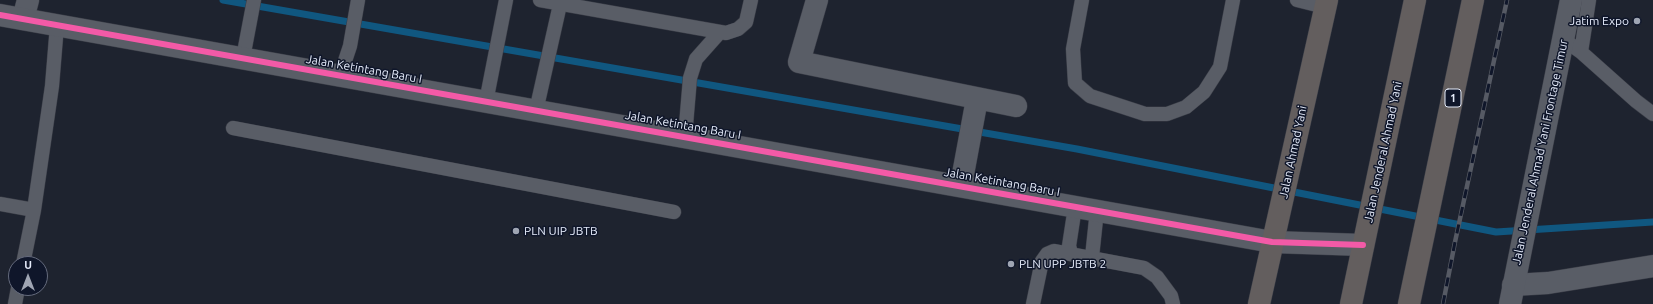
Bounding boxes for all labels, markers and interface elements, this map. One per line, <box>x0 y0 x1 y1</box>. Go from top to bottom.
place label: Jatim Expo <box>1569 14 1629 28</box>
marker: Jatim Expo <box>1632 16 1642 26</box>
street label: Jalan Jenderal Ahmad Yani Frontage Timur <box>1509 38 1571 266</box>
street label: Jalan Ketintang Baru I <box>305 52 423 86</box>
street label: Jalan Jenderal Ahmad Yani <box>1361 80 1405 224</box>
road number: 1 <box>1445 89 1461 107</box>
street label: Jalan Ahmad Yani <box>1276 104 1310 200</box>
street label: Jalan Ketintang Baru I <box>624 108 742 142</box>
street label: Jalan Ketintang Baru I <box>943 165 1061 199</box>
place label: PLN UIP JBTB <box>524 224 598 238</box>
marker: PLN UIP JBTB <box>511 226 521 236</box>
north arrow <box>8 256 48 296</box>
place label: PLN UPP JBTB 2 <box>1019 257 1106 271</box>
text: U <box>24 259 32 271</box>
marker: PLN UPP JBTB 2 <box>1006 259 1016 269</box>

